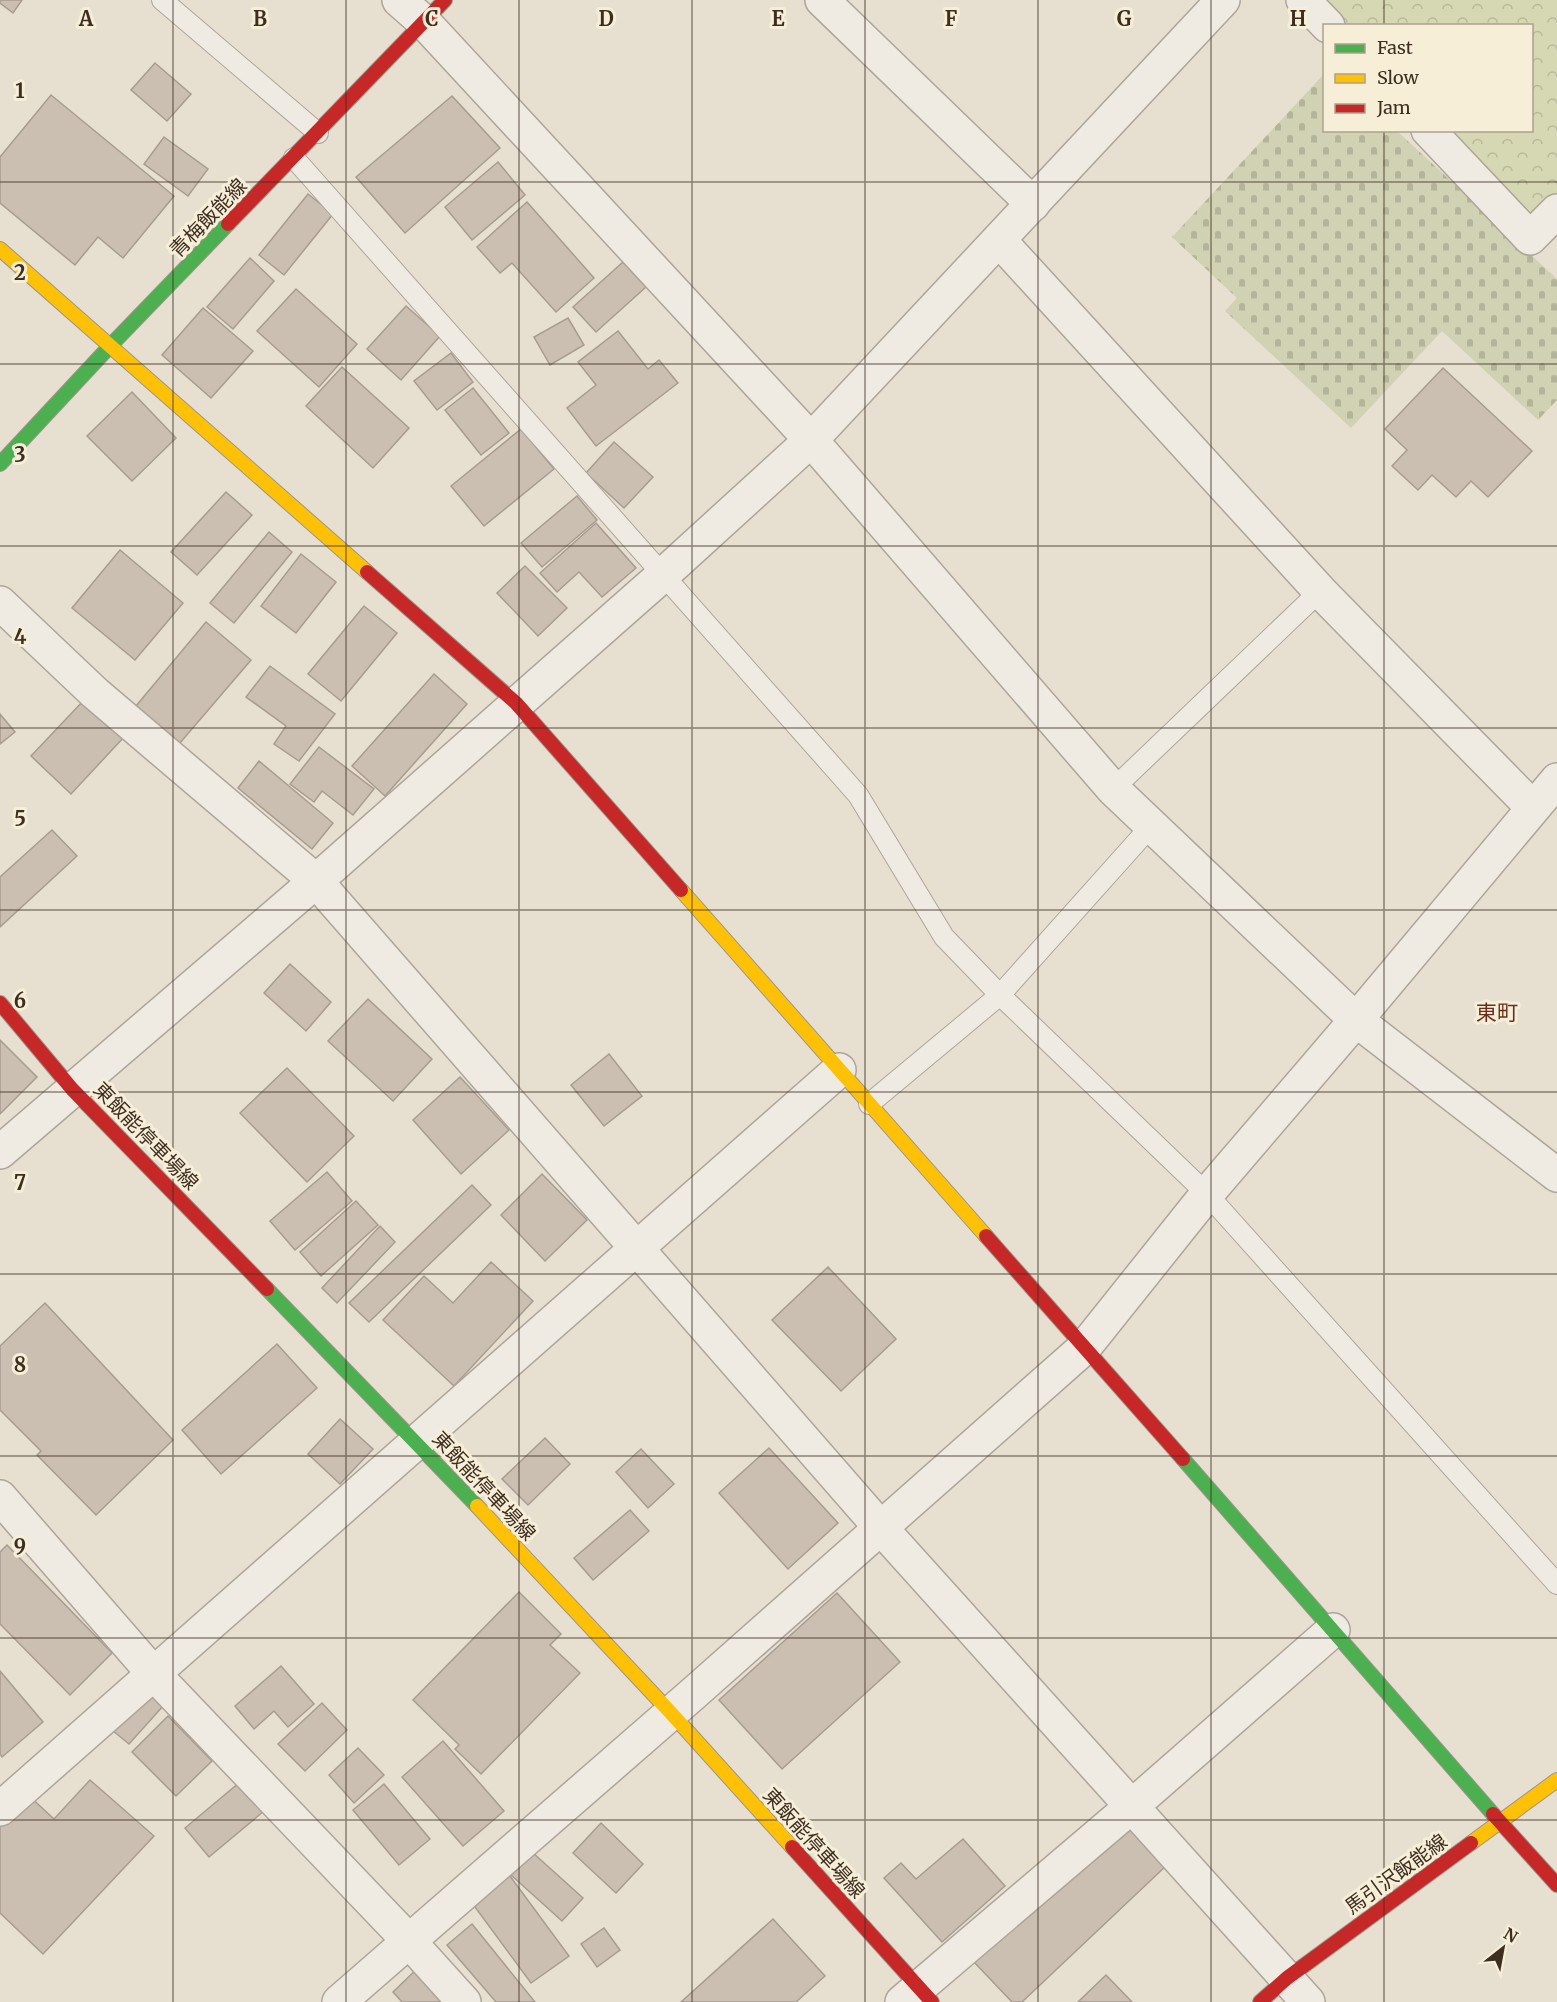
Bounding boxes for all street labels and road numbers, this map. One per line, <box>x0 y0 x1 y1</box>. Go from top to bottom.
street label: 青梅飯能線 <box>164 173 251 262</box>
street label: 東飯能停車場線 <box>89 1077 204 1195</box>
street label: 東飯能停車場線 <box>427 1426 541 1545</box>
street label: 東飯能停車場線 <box>758 1782 871 1903</box>
street label: 馬引沢飯能線 <box>1340 1828 1452 1919</box>

